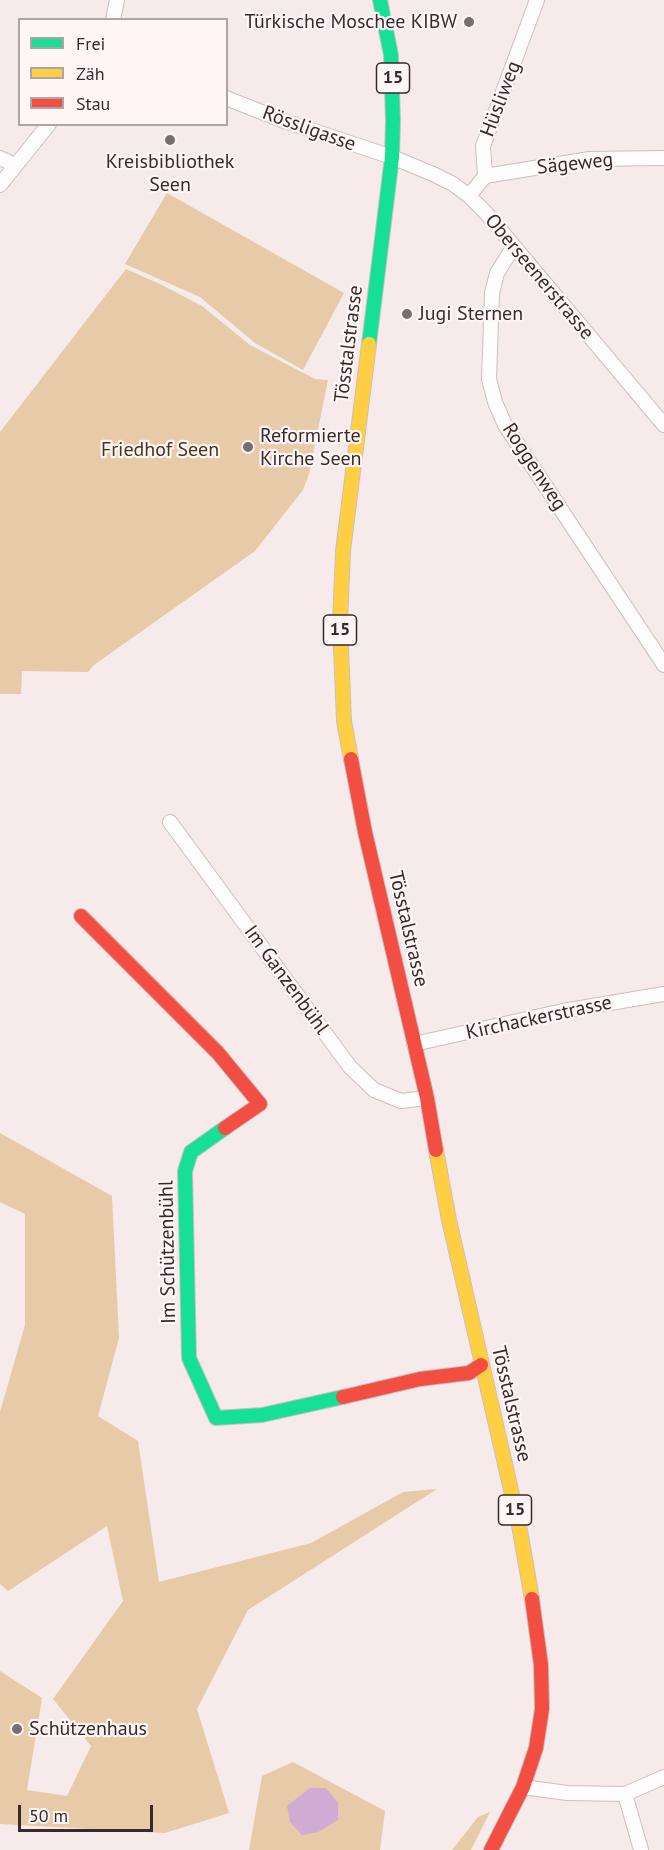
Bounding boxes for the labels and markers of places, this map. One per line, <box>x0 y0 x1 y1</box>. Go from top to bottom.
place label: Türkische Moschee KIBW <box>244 10 457 34</box>
marker: Türkische Moschee KIBW <box>462 15 476 29</box>
marker: Kreisbibliothek Seen <box>163 133 177 147</box>
place label: Kreisbibliothek Seen <box>106 150 234 197</box>
place label: Jugi Sternen <box>419 302 523 326</box>
marker: Jugi Sternen <box>400 307 414 321</box>
place label: Reformierte Kirche Seen <box>260 424 361 471</box>
marker: Reformierte Kirche Seen <box>241 440 255 454</box>
place label: Schützenhaus <box>29 1717 147 1741</box>
marker: Schützenhaus <box>10 1722 24 1736</box>

